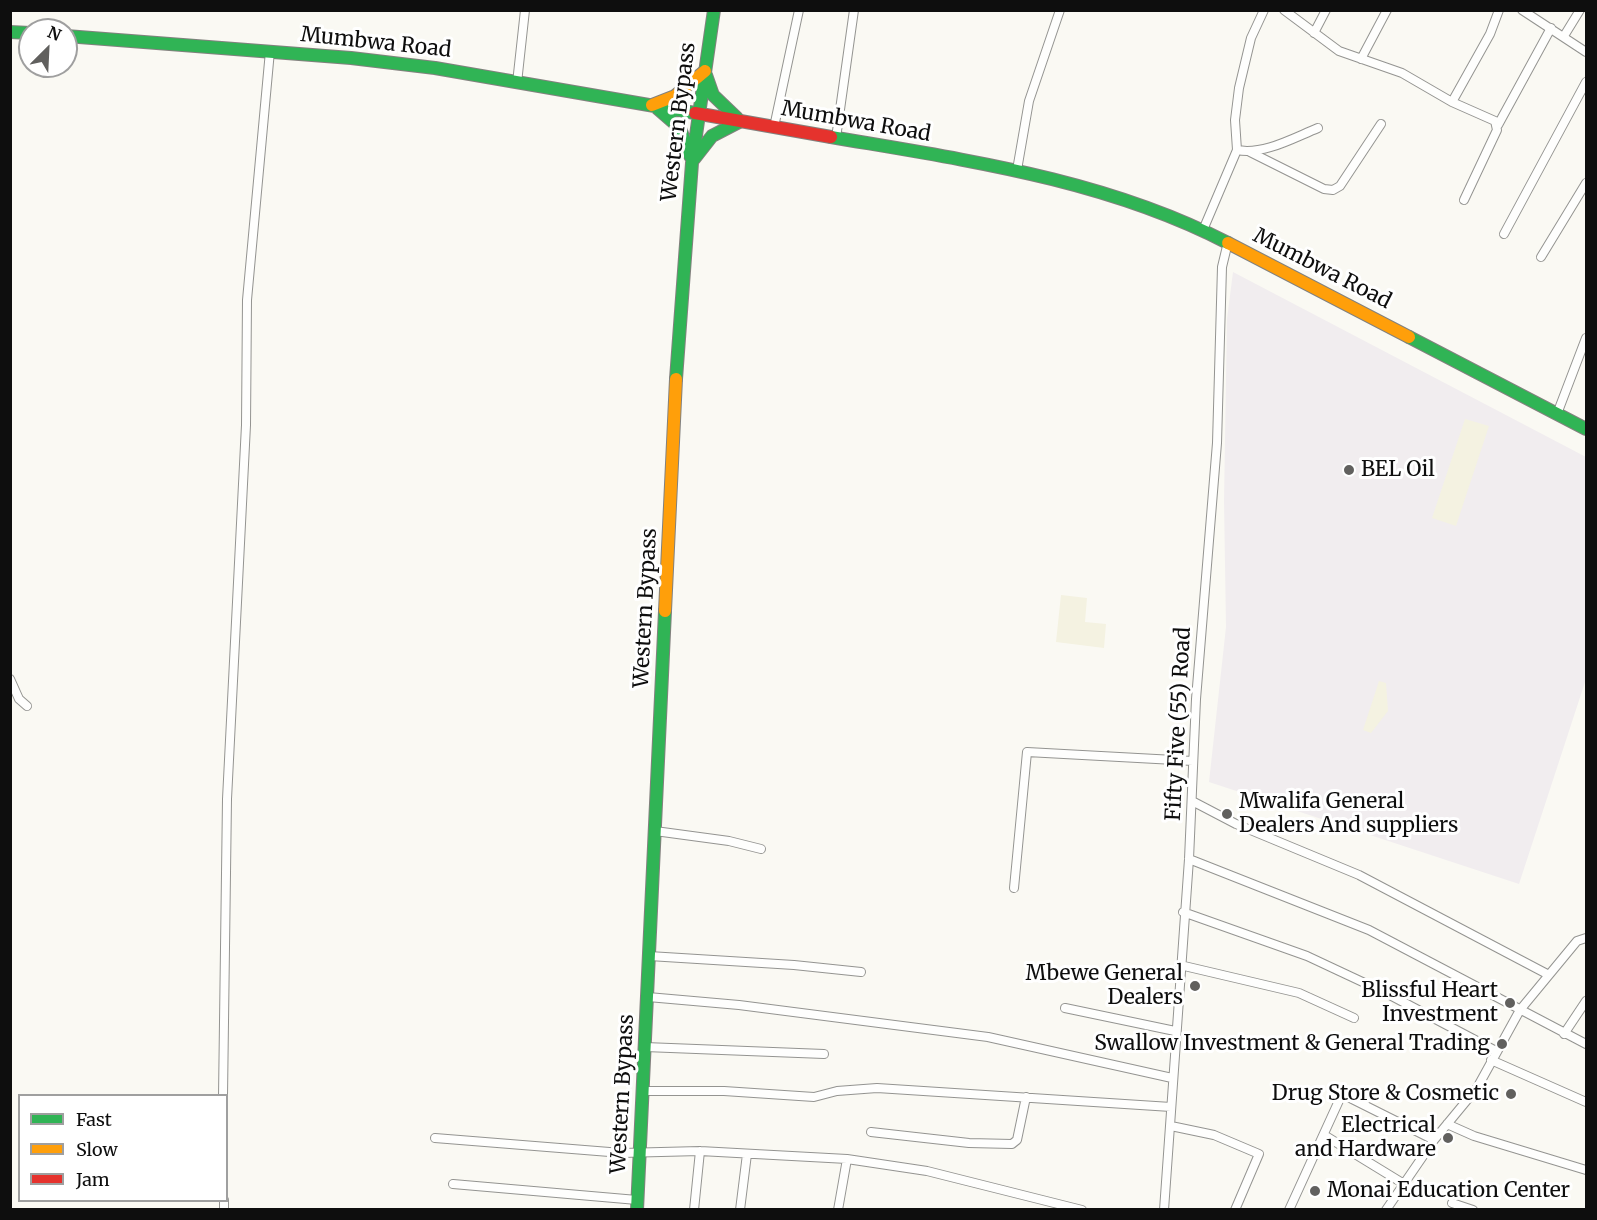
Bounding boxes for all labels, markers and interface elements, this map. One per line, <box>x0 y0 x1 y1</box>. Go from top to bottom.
north arrow <box>18 18 78 78</box>
text: N <box>45 22 64 45</box>
street label: Mumbwa Road <box>299 23 453 63</box>
street label: Western Bypass <box>657 41 701 203</box>
street label: Mumbwa Road <box>779 96 933 148</box>
street label: Mumbwa Road <box>1249 223 1395 315</box>
place label: BEL Oil <box>1361 457 1435 483</box>
marker: BEL Oil <box>1342 463 1356 477</box>
street label: Western Bypass <box>629 527 663 689</box>
street label: Fifty Five (55) Road <box>1161 626 1197 822</box>
place label: Mwalifa General Dealers And suppliers <box>1239 789 1458 839</box>
marker: Mwalifa General Dealers And suppliers <box>1220 807 1234 821</box>
place label: Mbewe General Dealers <box>1026 961 1183 1011</box>
place label: Blissful Heart Investment <box>1361 978 1498 1028</box>
marker: Mbewe General Dealers <box>1188 979 1202 993</box>
marker: Blissful Heart Investment <box>1503 996 1517 1010</box>
street label: Western Bypass <box>606 1013 640 1175</box>
place label: Swallow Investment & General Trading <box>1094 1031 1490 1057</box>
marker: Swallow Investment & General Trading <box>1495 1037 1509 1051</box>
place label: Drug Store & Cosmetic <box>1272 1081 1499 1107</box>
marker: Drug Store & Cosmetic <box>1504 1087 1518 1101</box>
legend <box>18 1094 228 1202</box>
text: Fast <box>76 1108 112 1131</box>
place label: Electrical and Hardware <box>1295 1113 1436 1163</box>
marker: Electrical and Hardware <box>1441 1131 1455 1145</box>
text: Slow <box>76 1138 118 1161</box>
text: Jam <box>76 1168 110 1191</box>
place label: Monai Education Center <box>1327 1178 1570 1204</box>
marker: Monai Education Center <box>1308 1184 1322 1198</box>

